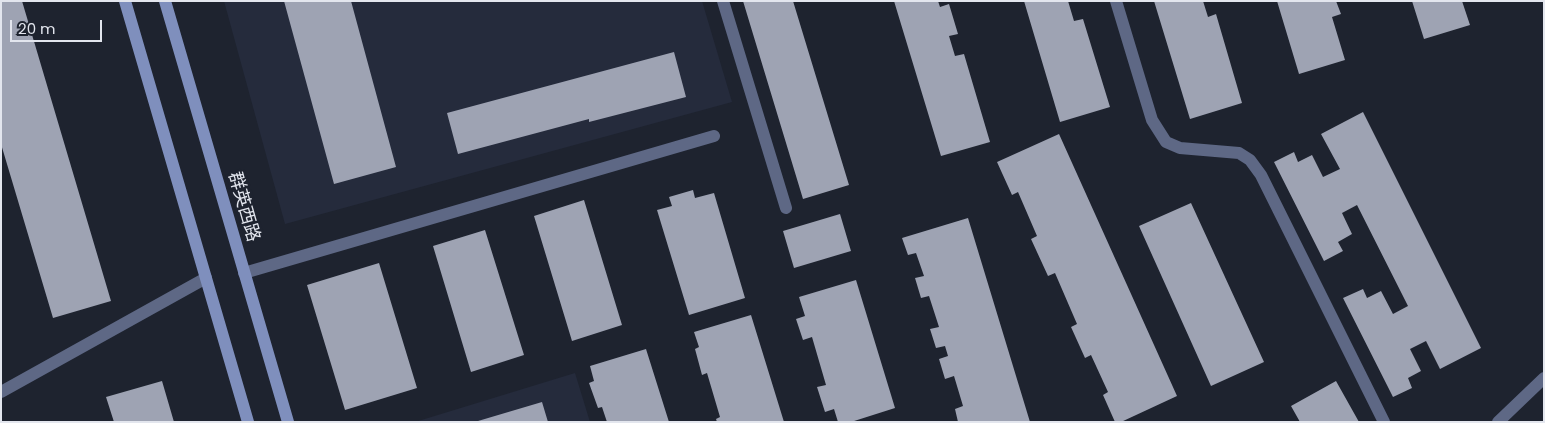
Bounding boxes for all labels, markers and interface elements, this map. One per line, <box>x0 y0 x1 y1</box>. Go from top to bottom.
scale bar <box>12 10 105 42</box>
text: 20 m <box>18 18 56 39</box>
street label: 群英西路 <box>223 169 263 245</box>

